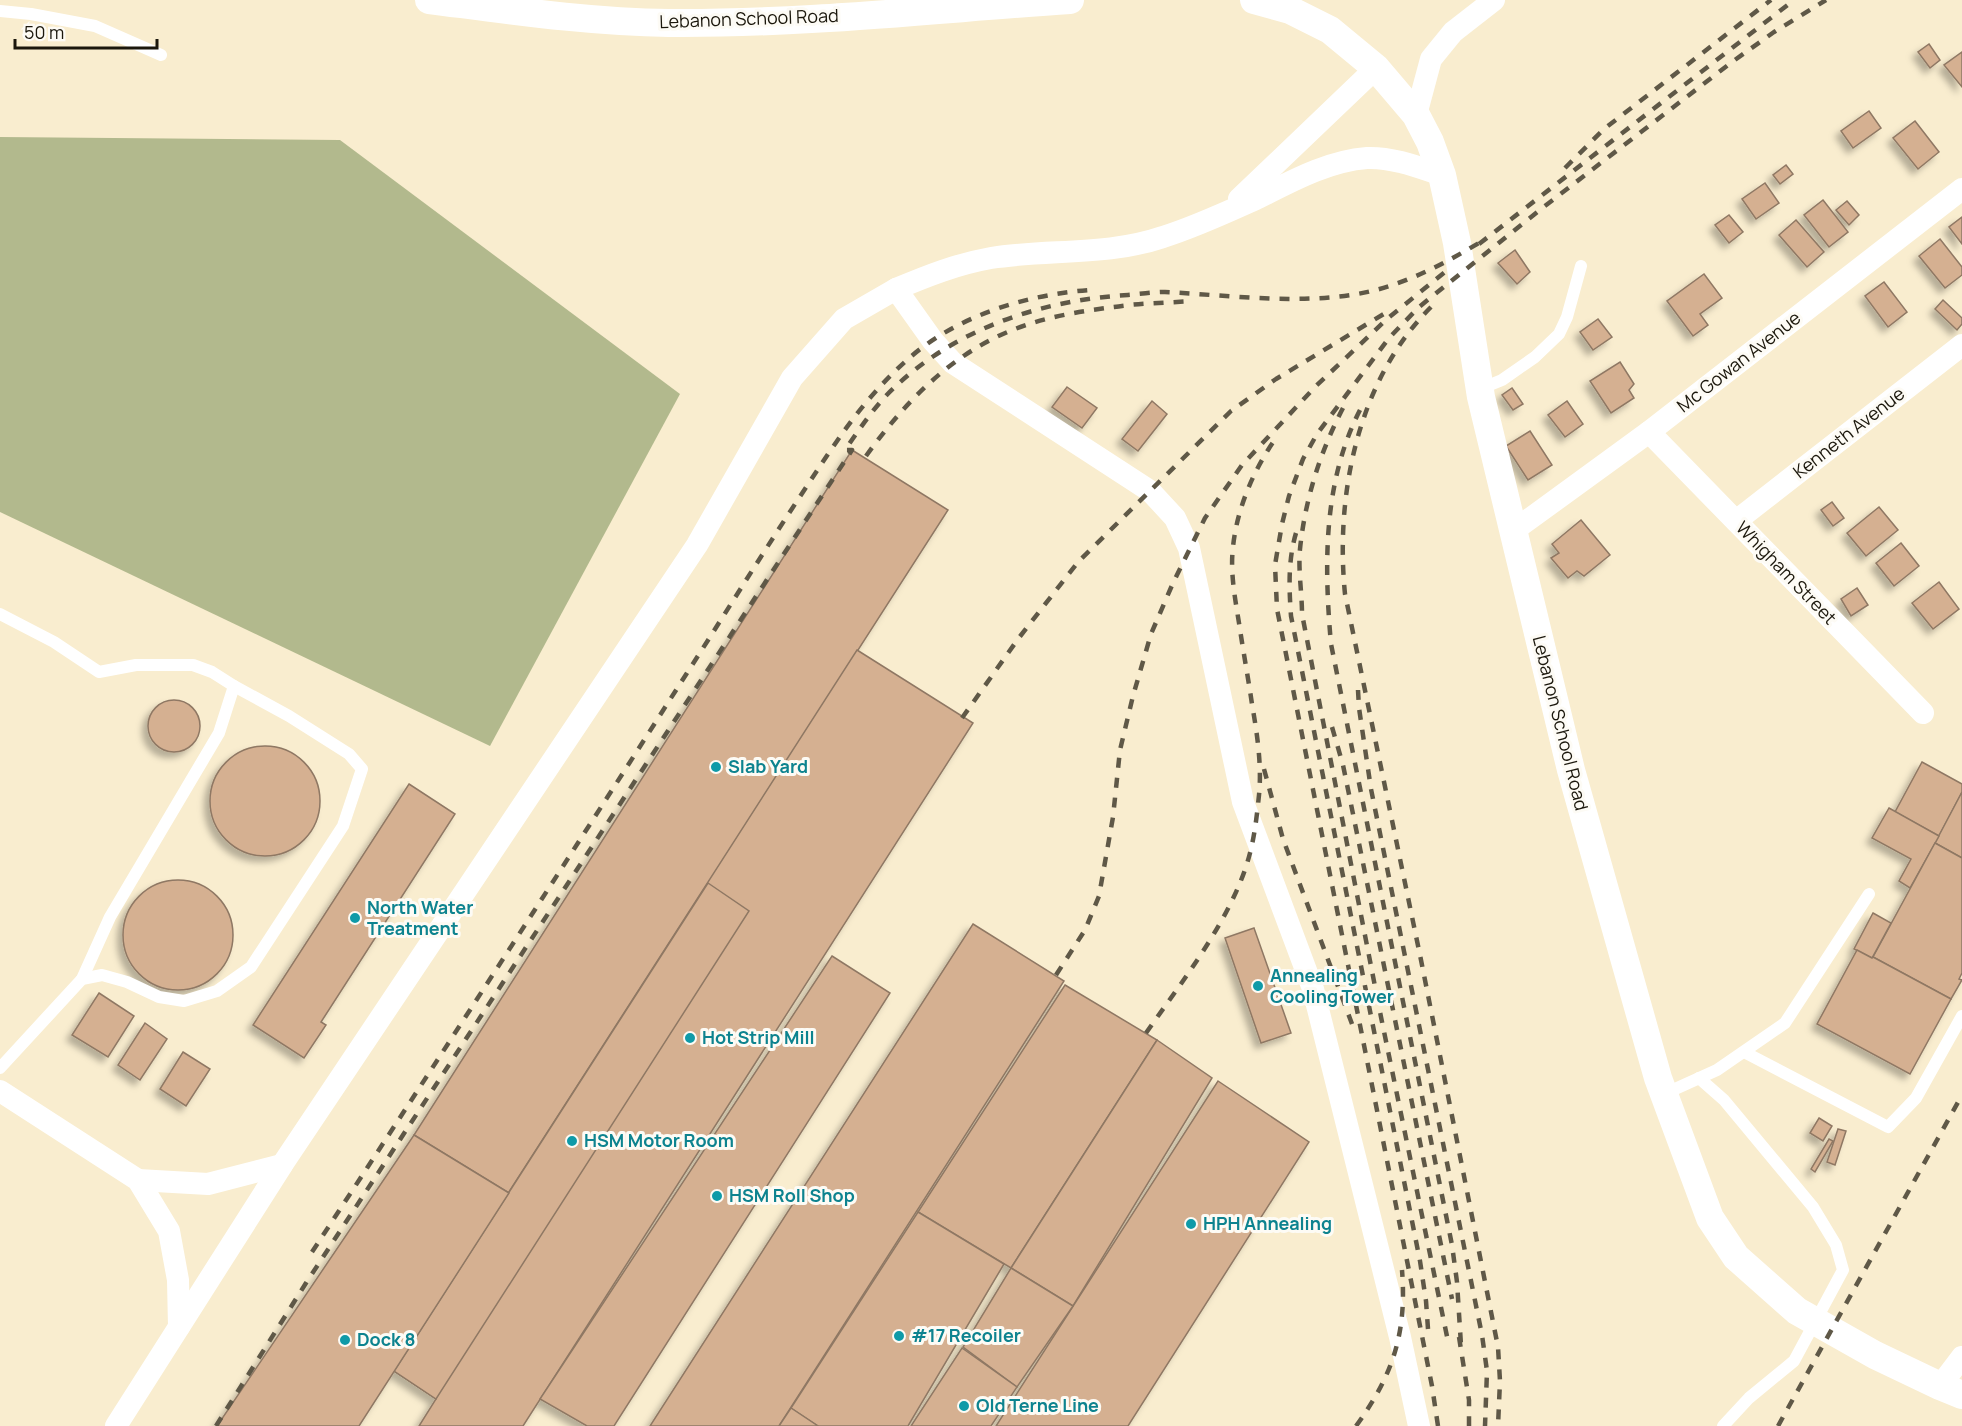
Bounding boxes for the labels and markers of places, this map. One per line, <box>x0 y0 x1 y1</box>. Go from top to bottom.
place label: Slab Yard <box>728 754 808 778</box>
marker: Slab Yard <box>709 760 723 774</box>
place label: North Water Treatment <box>367 895 473 940</box>
marker: North Water Treatment <box>348 911 362 925</box>
place label: Annealing Cooling Tower <box>1270 963 1394 1008</box>
marker: Annealing Cooling Tower <box>1251 979 1265 993</box>
place label: Hot Strip Mill <box>702 1025 815 1049</box>
marker: Hot Strip Mill <box>683 1031 697 1045</box>
place label: HSM Motor Room <box>584 1128 734 1152</box>
marker: HSM Motor Room <box>565 1134 579 1148</box>
place label: HSM Roll Shop <box>729 1183 855 1207</box>
marker: HSM Roll Shop <box>710 1189 724 1203</box>
place label: HPH Annealing <box>1203 1211 1332 1235</box>
marker: HPH Annealing <box>1184 1217 1198 1231</box>
place label: #17 Recoiler <box>911 1323 1021 1347</box>
place label: Dock 8 <box>357 1327 415 1351</box>
marker: #17 Recoiler <box>892 1329 906 1343</box>
marker: Dock 8 <box>338 1333 352 1347</box>
place label: Old Terne Line <box>976 1393 1099 1417</box>
marker: Old Terne Line <box>957 1399 971 1413</box>

